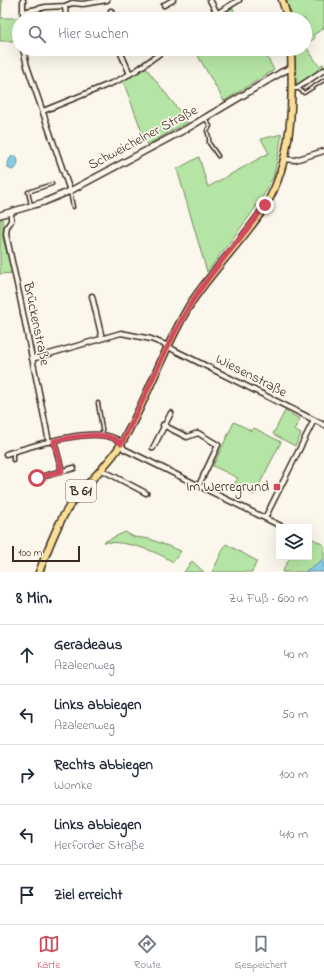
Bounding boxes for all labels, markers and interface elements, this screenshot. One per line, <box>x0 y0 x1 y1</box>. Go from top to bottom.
search box <box>12 12 312 56</box>
icon: search <box>26 23 48 45</box>
text: Hier suchen <box>58 23 129 45</box>
street label: Schweichelner Straße <box>84 100 202 176</box>
route end <box>256 196 274 214</box>
street label: Brückenstraße <box>17 279 55 368</box>
street label: Wiesenstraße <box>211 349 291 403</box>
route start <box>28 469 46 487</box>
place label: Im Werregrund <box>186 477 269 499</box>
road number: B 61 <box>66 480 96 502</box>
marker: Im Werregrund <box>272 482 282 492</box>
map controls <box>276 524 312 560</box>
button: layers <box>276 524 312 560</box>
scale bar <box>12 544 80 563</box>
text: 100 m <box>18 545 42 561</box>
text: 8 Min. <box>16 586 52 611</box>
text: Zu Fuß · 600 m <box>229 589 308 608</box>
text: Geradeaus <box>54 634 122 656</box>
icon: ahead <box>16 644 38 666</box>
text: 40 m <box>284 645 308 664</box>
text: Azaleenweg <box>54 656 115 675</box>
text: Links abbiegen <box>54 694 141 716</box>
icon: left <box>16 704 38 726</box>
text: 50 m <box>282 705 308 724</box>
text: Azaleenweg <box>54 716 115 735</box>
text: Rechts abbiegen <box>54 754 153 776</box>
icon: right <box>16 764 38 786</box>
text: 100 m <box>279 765 308 784</box>
text: Womke <box>54 776 92 795</box>
text: Links abbiegen <box>54 814 141 836</box>
icon: left <box>16 824 38 846</box>
text: 410 m <box>280 825 308 844</box>
text: Herforder Straße <box>54 836 144 855</box>
icon: arrive <box>16 884 38 906</box>
text: Ziel erreicht <box>54 884 122 906</box>
tab: Karte <box>37 933 60 973</box>
tab: Route <box>134 933 161 973</box>
tab: Gespeichert <box>235 933 287 973</box>

